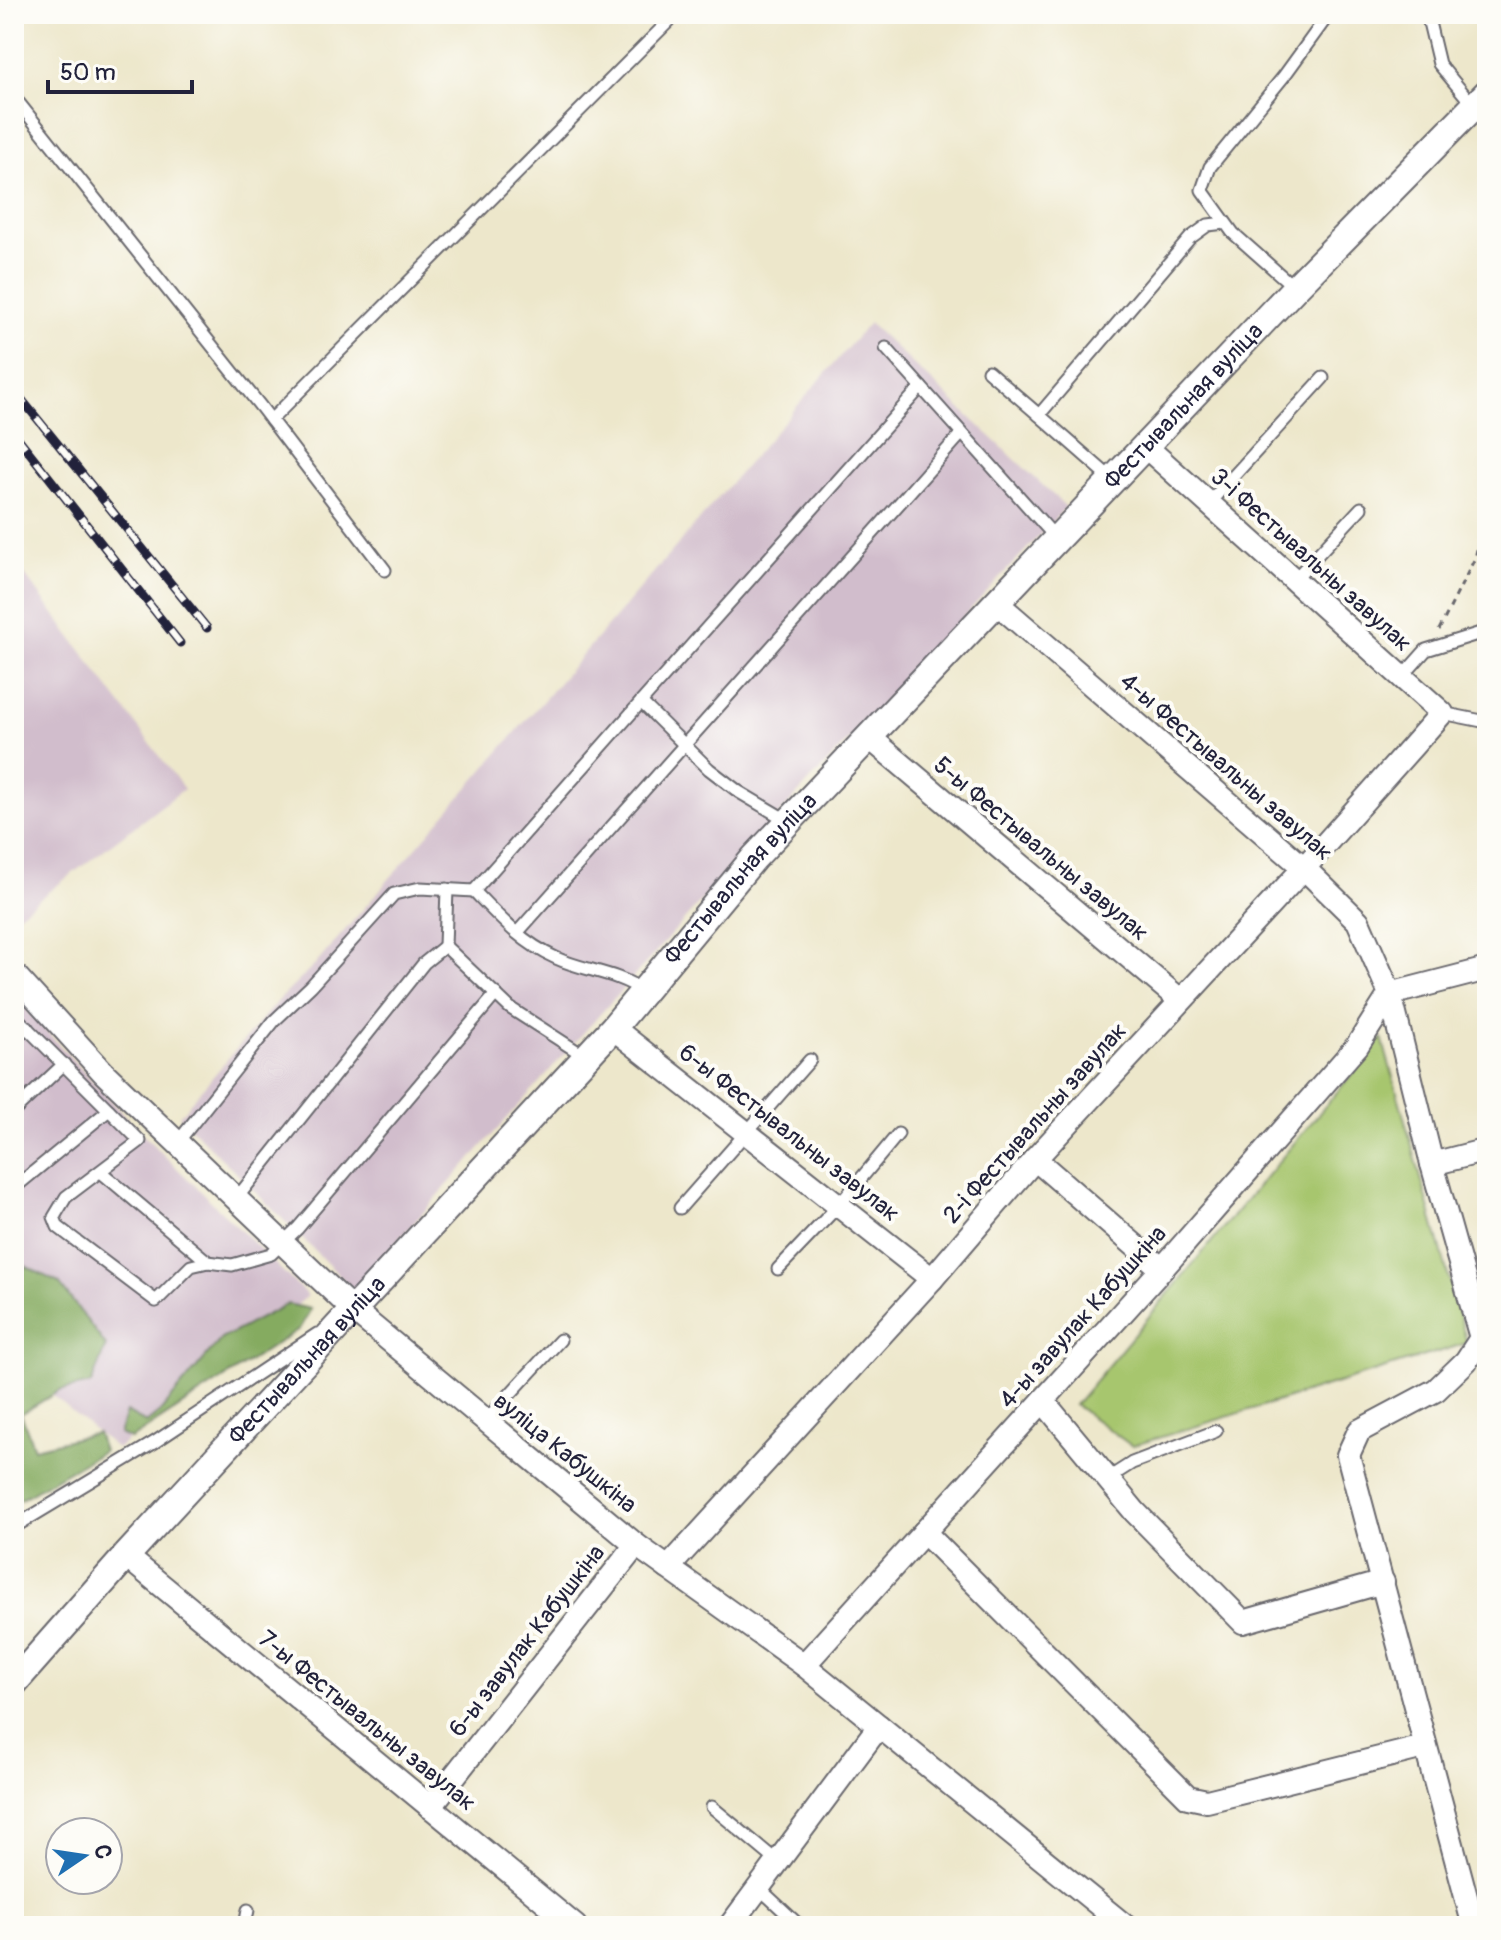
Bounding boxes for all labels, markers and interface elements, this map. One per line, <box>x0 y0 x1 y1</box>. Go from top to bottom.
scale bar <box>48 44 192 94</box>
text: 50 m <box>60 58 116 87</box>
street label: Фестывальная вуліца <box>1097 316 1269 495</box>
street label: 3-і Фестывальны завулак <box>1205 462 1417 658</box>
street label: 4-ы Фестывальны завулак <box>1114 667 1338 867</box>
street label: 5-ы Фестывальны завулак <box>928 751 1154 947</box>
street label: Фестывальная вуліца <box>657 786 823 970</box>
street label: 2-і Фестывальны завулак <box>937 1017 1133 1229</box>
street label: 6-ы Фестывальны завулак <box>673 1038 905 1228</box>
street label: 4-ы завулак Кабушкіна <box>993 1220 1173 1414</box>
street label: Фестывальная вуліца <box>222 1270 392 1450</box>
street label: вуліца Кабушкіна <box>488 1387 642 1519</box>
street label: 6-ы завулак Кабушкіна <box>443 1539 611 1743</box>
street label: 7-ы Фестывальны завулак <box>253 1625 481 1817</box>
north arrow <box>44 1816 124 1896</box>
text: С <box>87 1842 118 1862</box>

